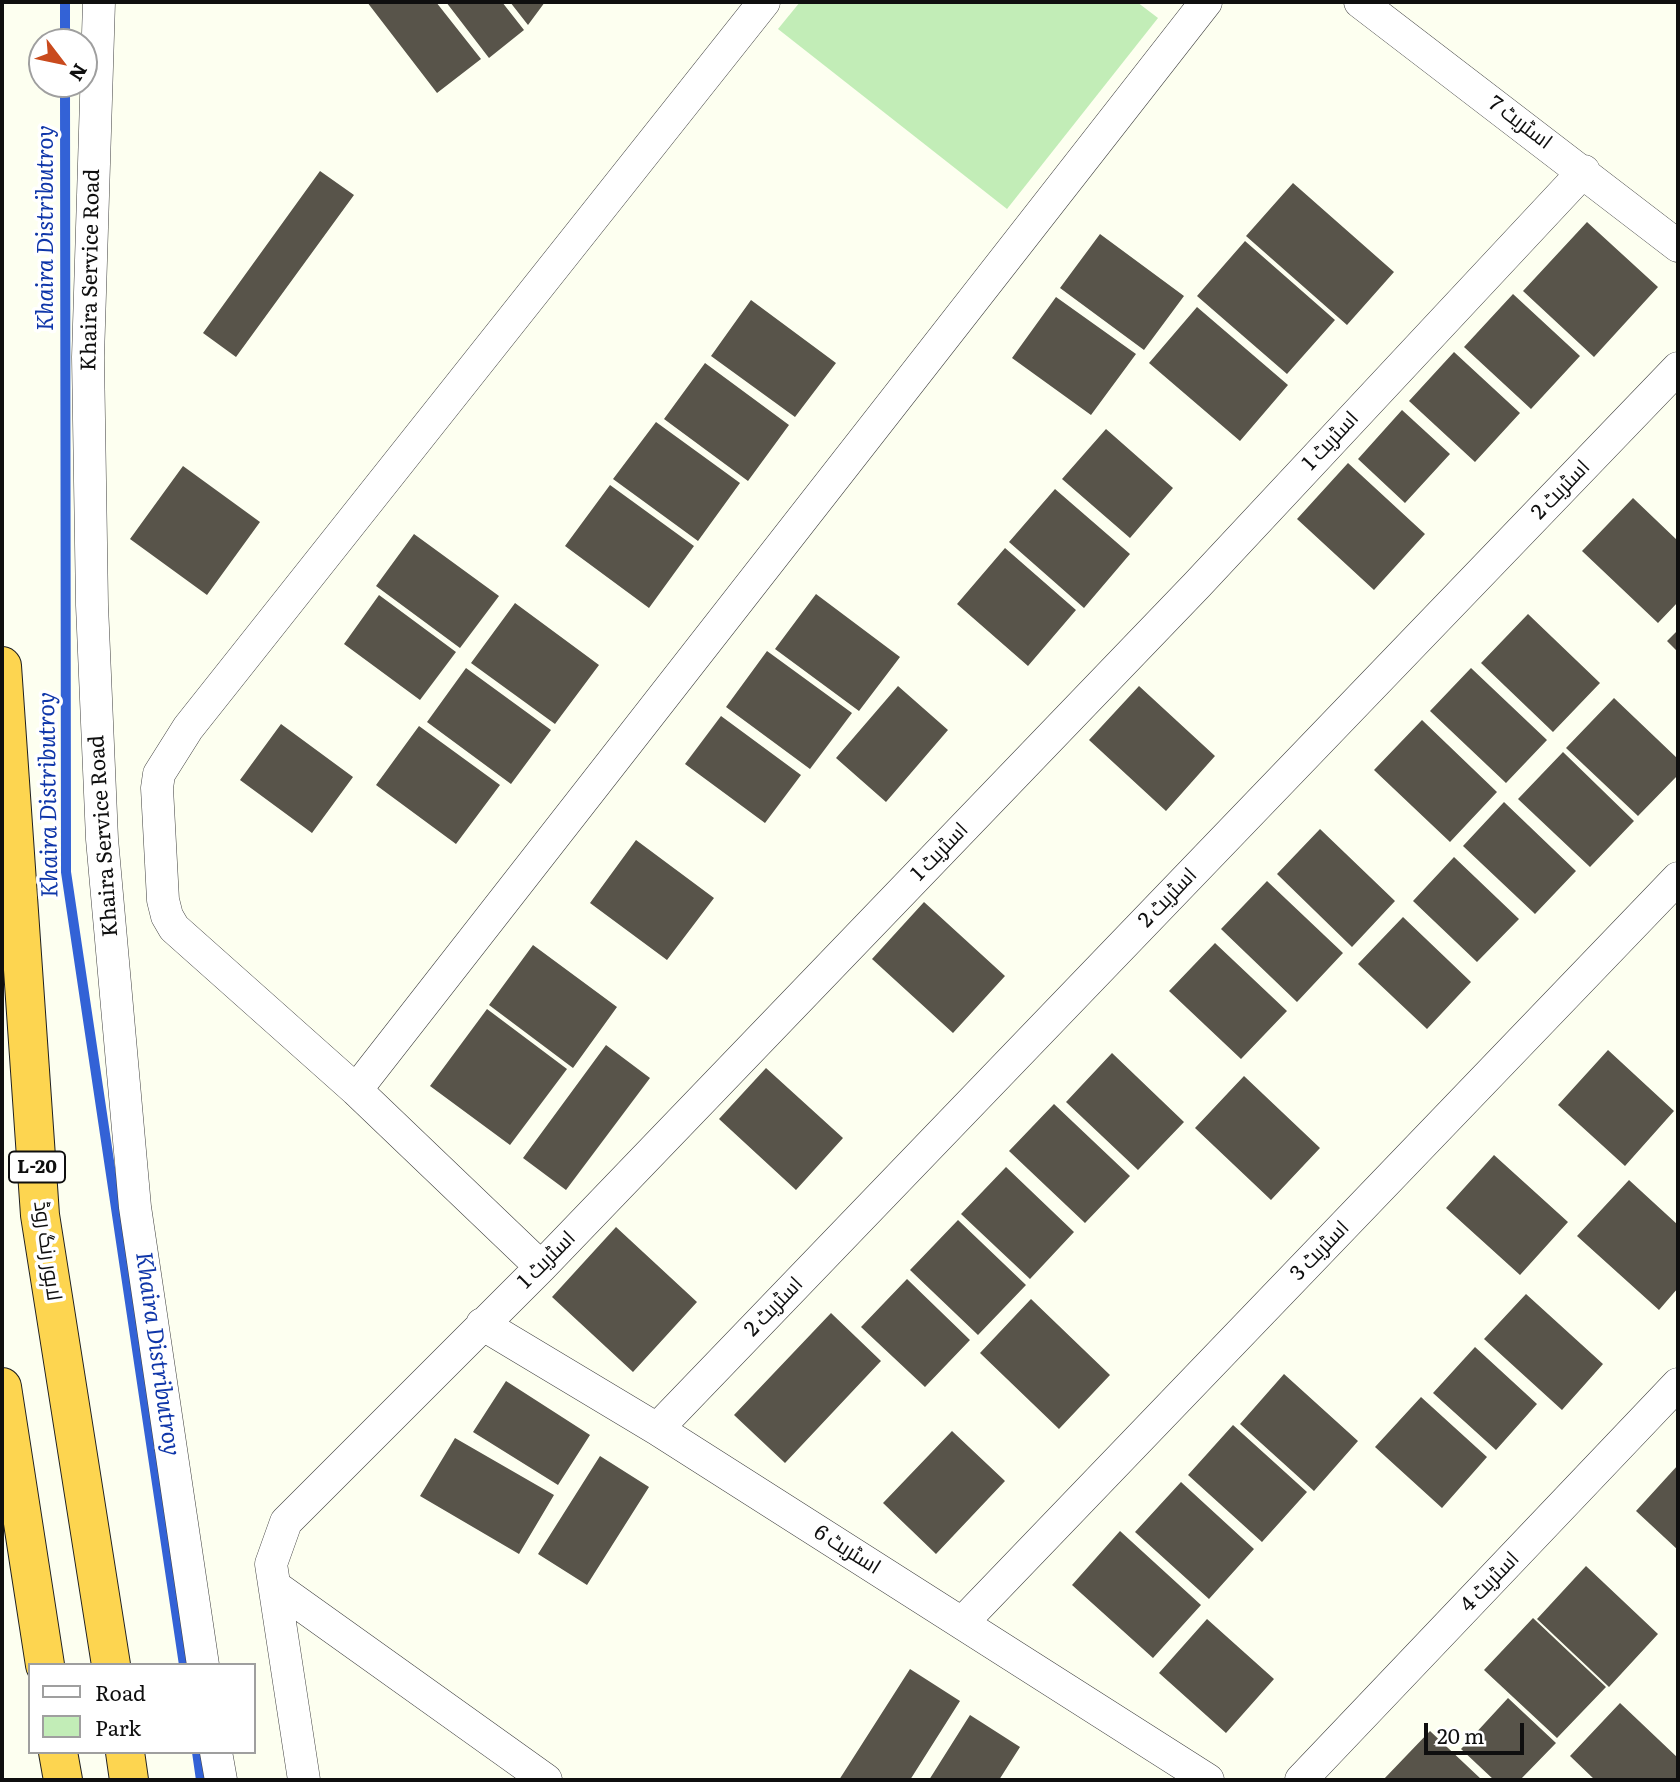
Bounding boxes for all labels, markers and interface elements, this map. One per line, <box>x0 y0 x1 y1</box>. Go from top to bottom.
north arrow <box>28 28 98 98</box>
text: N <box>63 59 95 87</box>
street label: اسٹریٹ 7 <box>1483 91 1557 155</box>
water label: Khaira Distributroy <box>32 125 60 331</box>
street label: Khaira Service Road <box>77 169 105 371</box>
street label: اسٹریٹ 1 <box>1298 406 1364 476</box>
street label: اسٹریٹ 2 <box>1527 455 1595 525</box>
water label: Khaira Distributroy <box>33 692 65 898</box>
street label: Khaira Service Road <box>84 734 124 938</box>
street label: اسٹریٹ 1 <box>906 818 974 886</box>
street label: اسٹریٹ 2 <box>1134 863 1202 933</box>
road number: L-20 <box>9 1152 65 1182</box>
street label: لاہور رنگ روڈ <box>28 1199 66 1303</box>
street label: اسٹریٹ 3 <box>1285 1216 1355 1286</box>
street label: اسٹریٹ 1 <box>513 1226 581 1294</box>
water label: Khaira Distributroy <box>129 1250 185 1458</box>
street label: اسٹریٹ 2 <box>740 1272 808 1342</box>
street label: اسٹریٹ 6 <box>809 1520 885 1580</box>
street label: اسٹریٹ 4 <box>1455 1547 1525 1617</box>
legend <box>28 1663 256 1754</box>
text: Road <box>95 1676 146 1707</box>
scale bar <box>1428 1708 1528 1752</box>
text: Park <box>95 1711 141 1742</box>
text: 20 m <box>1437 1719 1484 1750</box>

